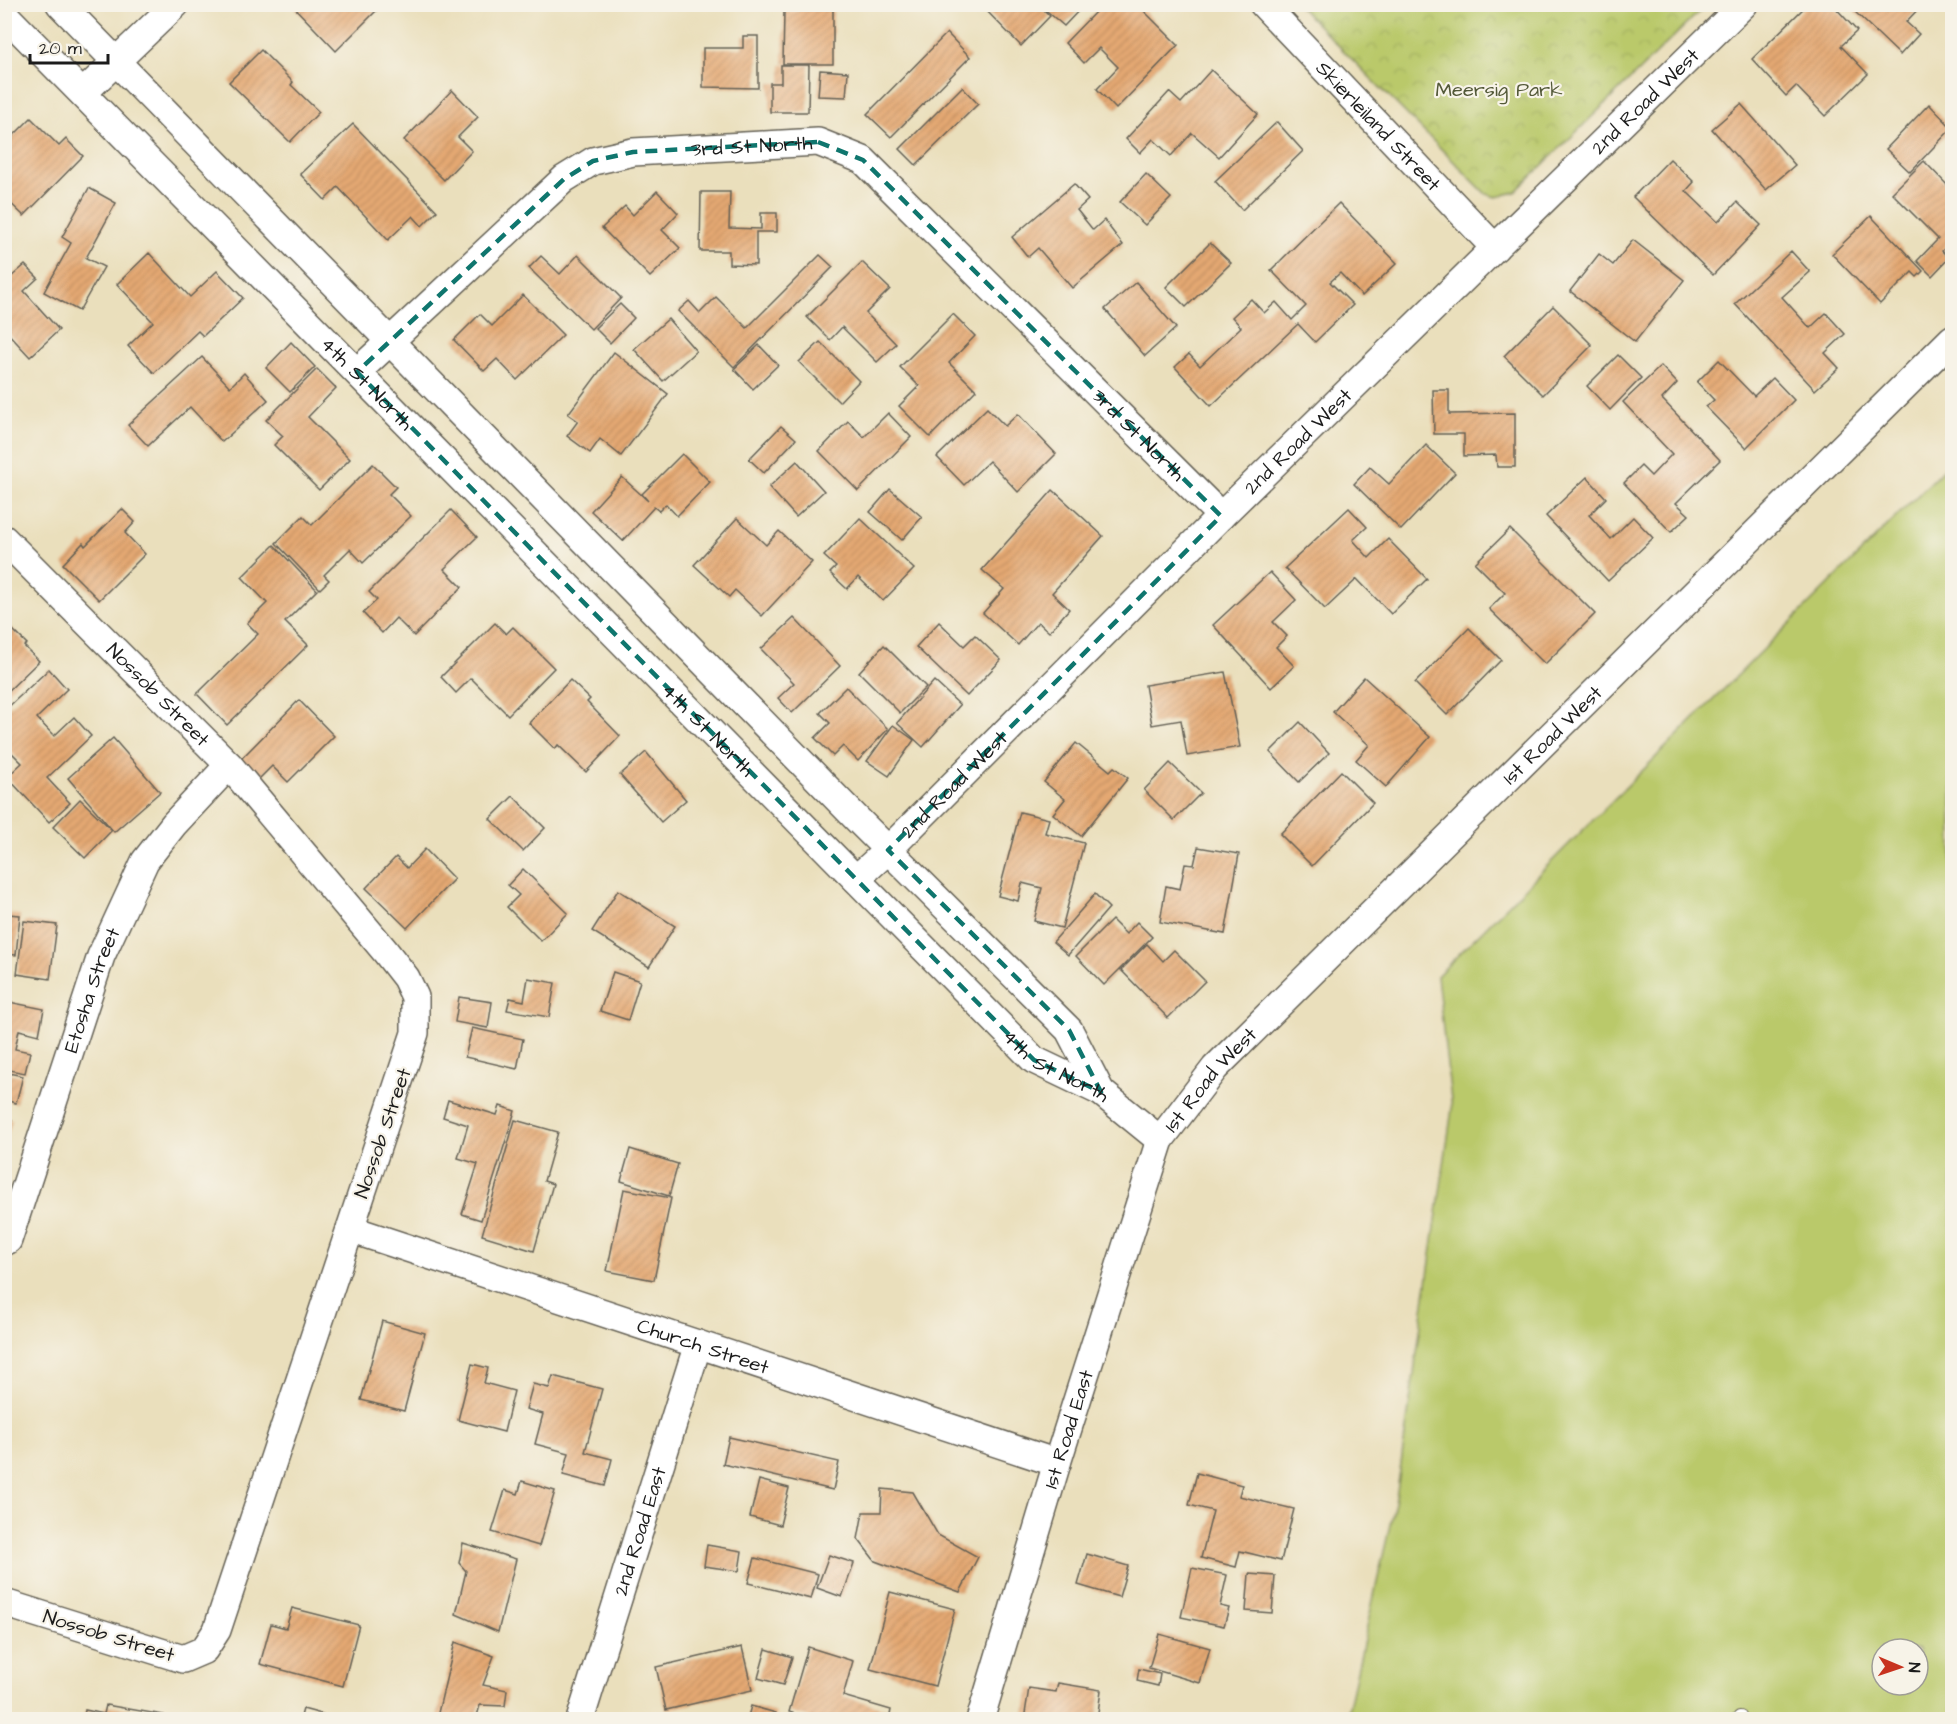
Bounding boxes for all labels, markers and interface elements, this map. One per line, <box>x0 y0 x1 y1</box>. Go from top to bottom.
scale bar <box>30 27 108 65</box>
text: 20 m <box>39 36 82 61</box>
street label: 2nd Road West <box>1585 42 1706 161</box>
street label: Skierleiland Street <box>1309 55 1447 198</box>
park label: Meersig Park <box>1436 76 1562 105</box>
street label: 3rd St North <box>690 129 813 164</box>
street label: 4th St North <box>314 331 419 437</box>
street label: 3rd St North <box>1085 382 1191 488</box>
street label: 2nd Road West <box>1238 382 1359 501</box>
street label: Nossob Street <box>100 637 216 753</box>
street label: 4th St North <box>655 677 760 783</box>
street label: 1st Road West <box>1497 679 1609 791</box>
street label: 2nd Road West <box>894 725 1014 845</box>
street label: Etosha Street <box>57 923 127 1057</box>
street label: 1st Road West <box>1158 1021 1263 1138</box>
street label: 4th St North <box>996 1023 1116 1109</box>
street label: Nossob Street <box>348 1064 418 1202</box>
street label: Church Street <box>633 1312 773 1382</box>
street label: 1st Road East <box>1037 1366 1101 1492</box>
street label: 2nd Road East <box>607 1463 674 1599</box>
street label: Nossob Street <box>40 1603 178 1669</box>
north arrow <box>1870 1637 1930 1697</box>
text: N <box>1903 1662 1925 1673</box>

